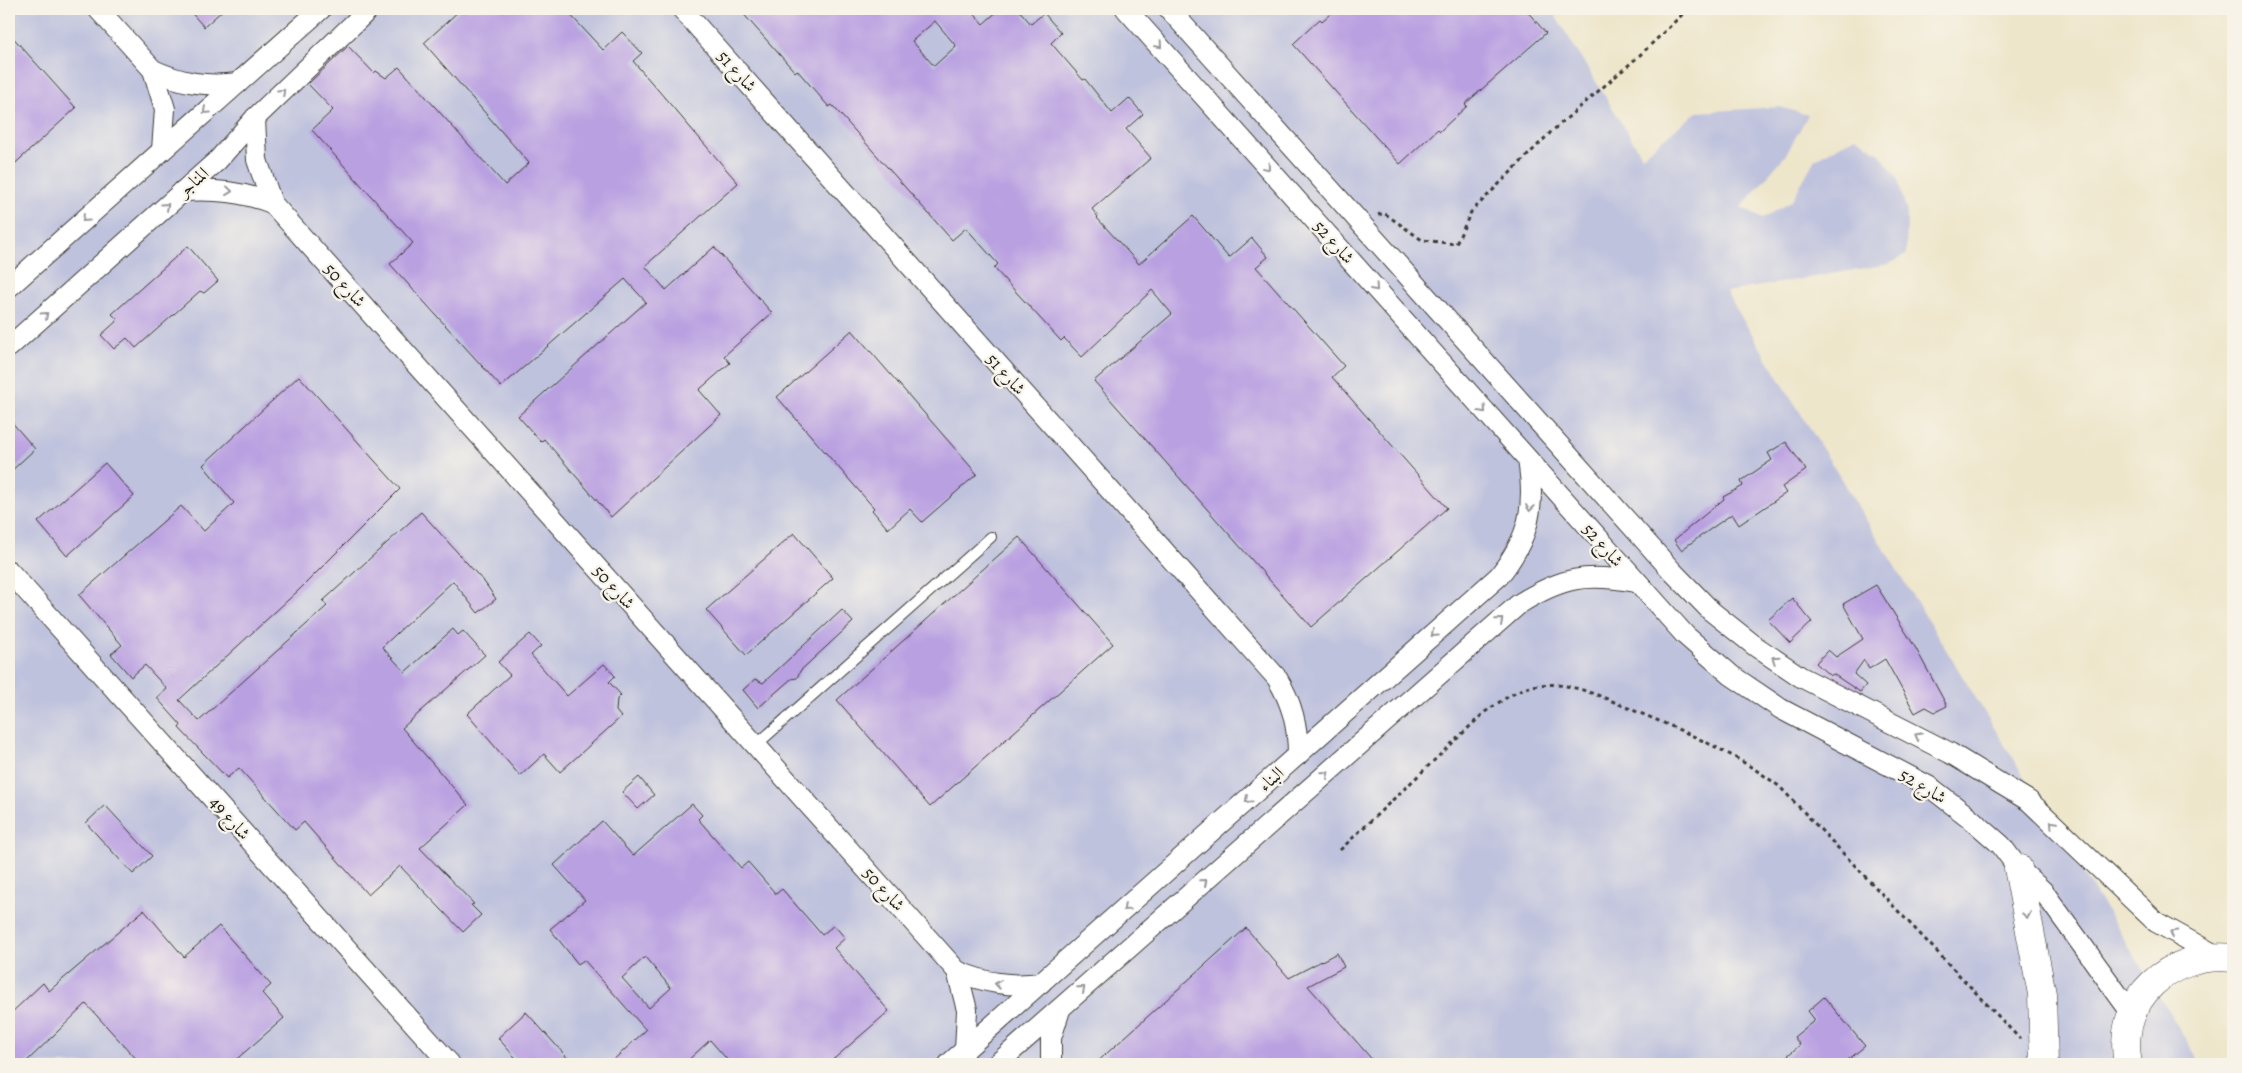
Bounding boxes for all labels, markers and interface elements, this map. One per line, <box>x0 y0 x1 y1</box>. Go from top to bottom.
one-way arrow <box>1153 40 1162 49</box>
street label: شارع 51 <box>710 45 762 99</box>
one-way arrow <box>276 89 285 98</box>
one-way arrow <box>203 105 212 114</box>
street label: المناجر <box>171 161 214 204</box>
one-way arrow <box>1261 161 1270 170</box>
one-way arrow <box>225 185 233 196</box>
one-way arrow <box>161 203 170 212</box>
one-way arrow <box>81 213 90 222</box>
street label: شارع 52 <box>1306 215 1360 271</box>
street label: شارع 50 <box>316 258 371 314</box>
one-way arrow <box>1369 283 1378 292</box>
one-way arrow <box>40 311 49 320</box>
street label: شارع 51 <box>979 348 1031 402</box>
one-way arrow <box>1477 404 1486 413</box>
one-way arrow <box>1526 504 1536 513</box>
street label: شارع 52 <box>1575 518 1629 574</box>
street label: شارع 50 <box>585 560 640 616</box>
one-way arrow <box>1495 617 1504 626</box>
one-way arrow <box>1431 628 1440 637</box>
one-way arrow <box>1771 656 1780 666</box>
one-way arrow <box>1914 732 1923 742</box>
street label: البناء <box>1253 761 1289 797</box>
street label: شارع 52 <box>1893 763 1951 812</box>
one-way arrow <box>1321 771 1330 780</box>
street label: شارع 49 <box>202 791 256 847</box>
one-way arrow <box>1244 794 1253 803</box>
one-way arrow <box>2050 821 2059 830</box>
street label: شارع 50 <box>855 862 910 918</box>
one-way arrow <box>1199 879 1208 888</box>
one-way arrow <box>1123 902 1132 911</box>
one-way arrow <box>2022 911 2032 920</box>
one-way arrow <box>2170 930 2179 940</box>
one-way arrow <box>993 979 1001 990</box>
one-way arrow <box>1077 986 1086 995</box>

